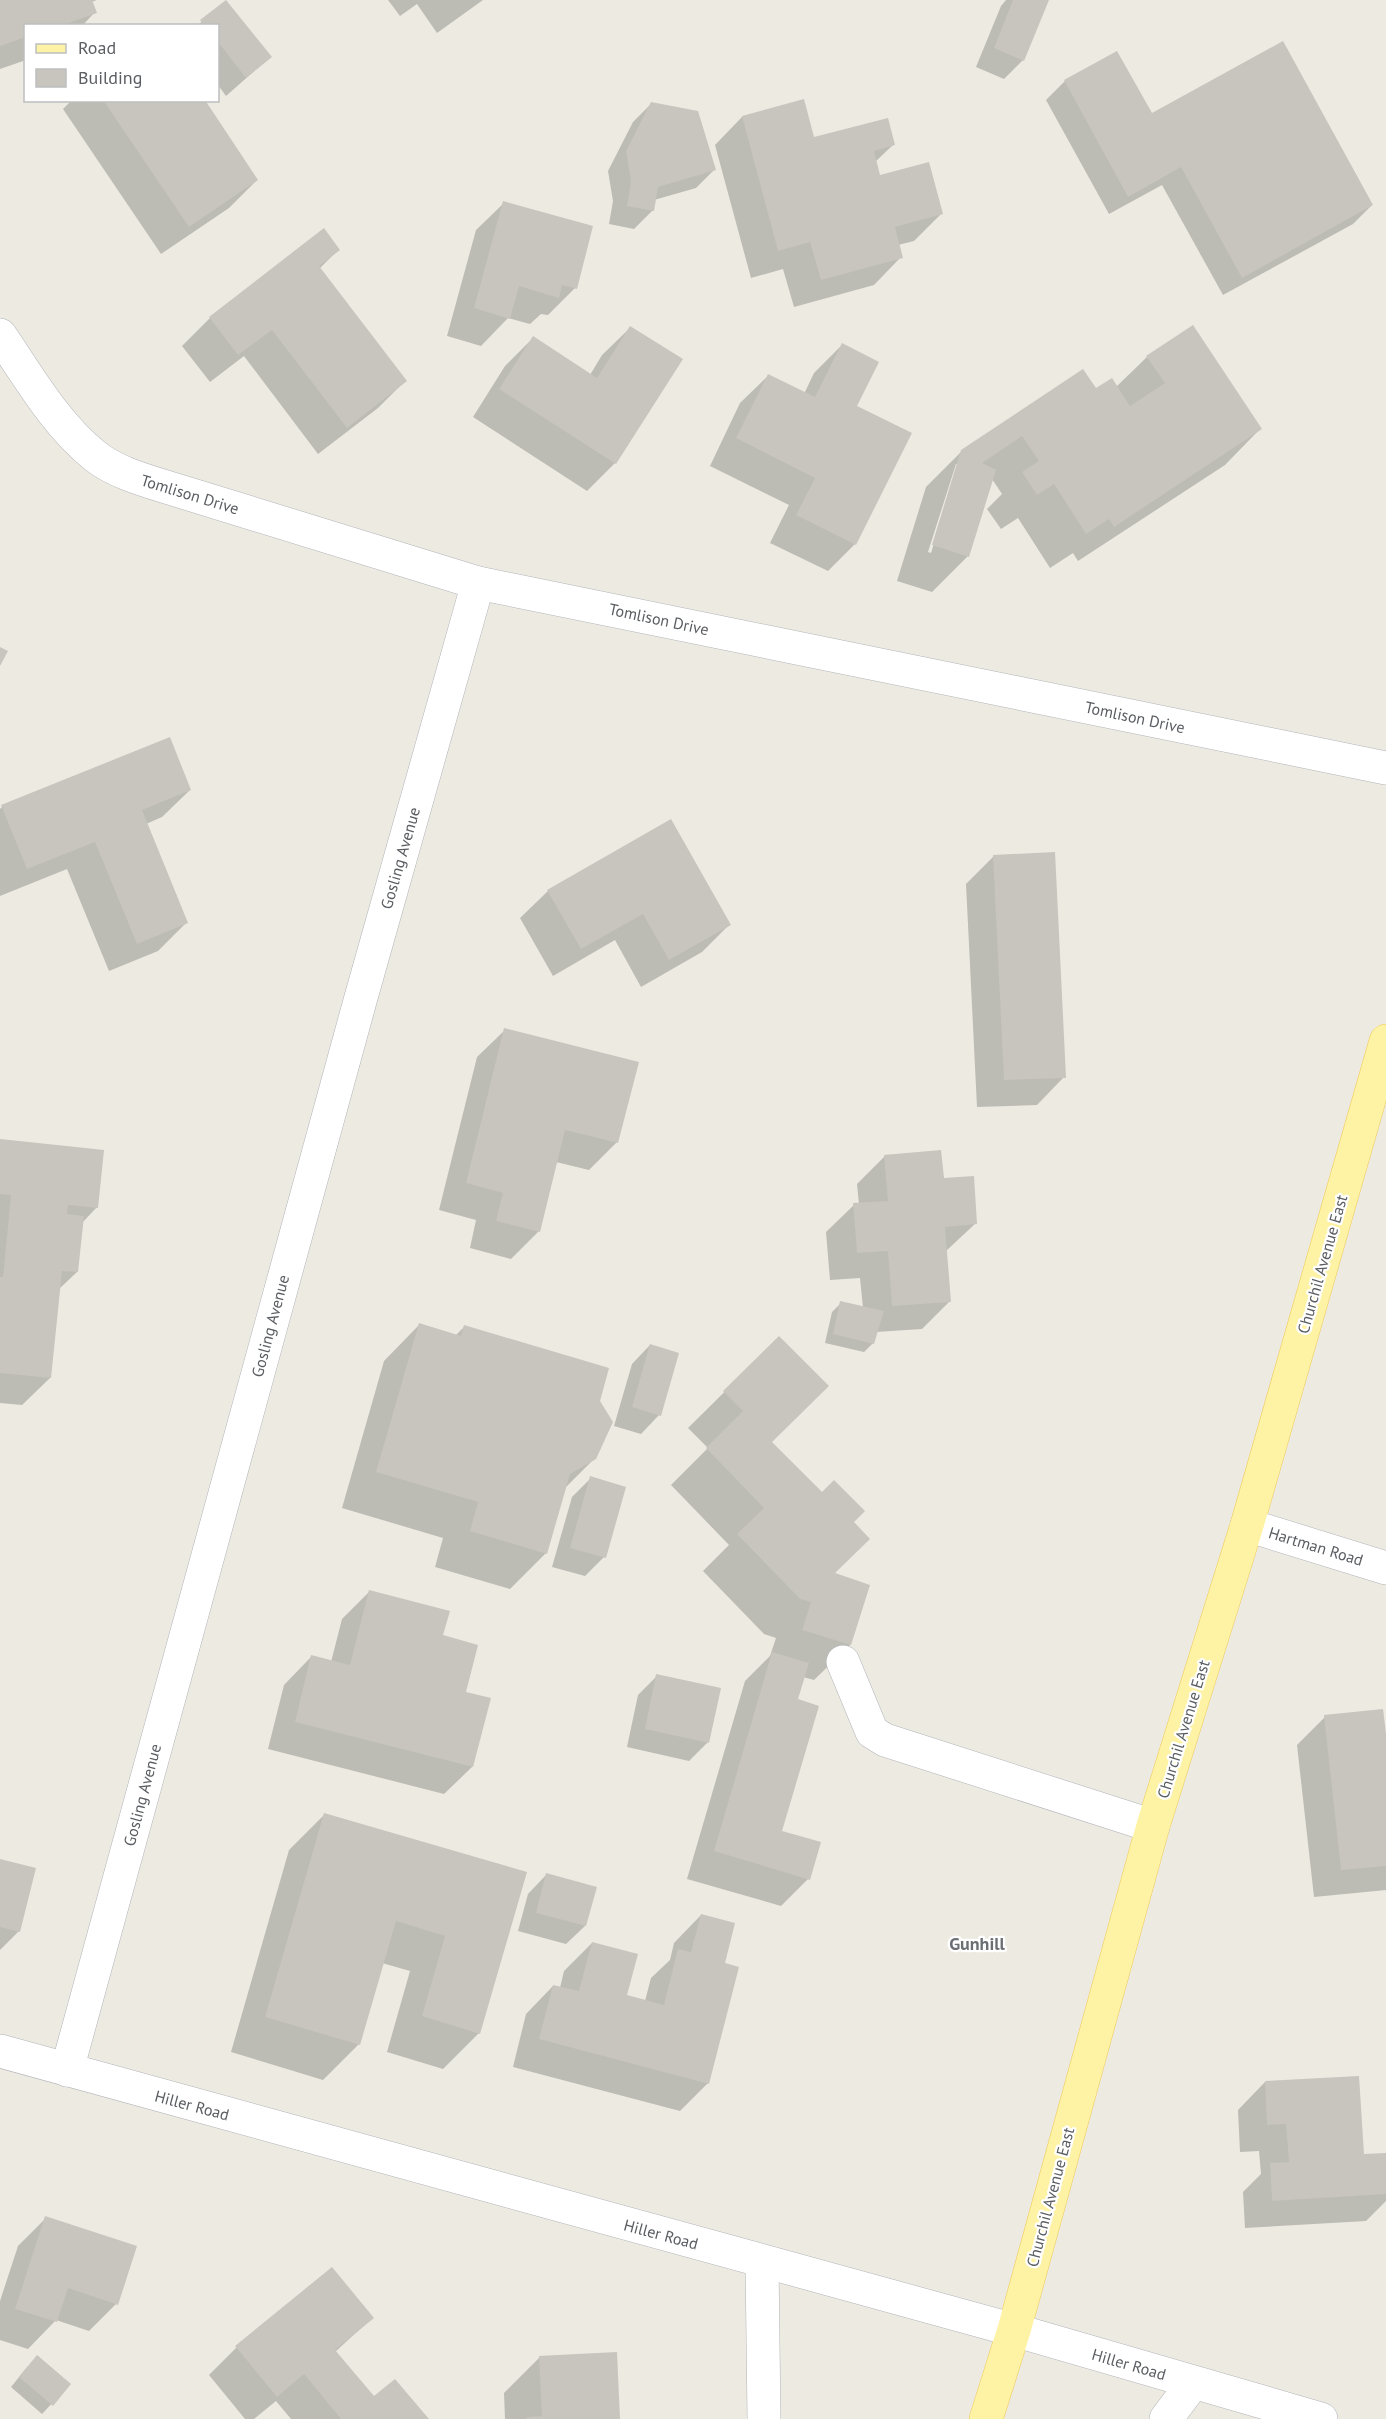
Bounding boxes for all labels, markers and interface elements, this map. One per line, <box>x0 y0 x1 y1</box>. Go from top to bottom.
legend <box>24 24 219 102</box>
text: Road <box>78 36 116 59</box>
text: Building <box>78 66 142 89</box>
street label: Tomlison Drive <box>139 470 241 518</box>
street label: Tomlison Drive <box>607 599 711 639</box>
street label: Tomlison Drive <box>1083 697 1187 737</box>
street label: Gosling Avenue <box>376 805 424 911</box>
street label: Churchil Avenue East <box>1293 1192 1352 1336</box>
street label: Gosling Avenue <box>247 1273 293 1379</box>
street label: Hartman Road <box>1266 1522 1366 1570</box>
street label: Churchil Avenue East <box>1152 1657 1214 1801</box>
street label: Gosling Avenue <box>119 1742 165 1848</box>
district label: Gunhill <box>949 1932 1006 1955</box>
street label: Hiller Road <box>153 2085 231 2125</box>
street label: Churchil Avenue East <box>1022 2125 1078 2269</box>
street label: Hiller Road <box>622 2214 700 2254</box>
street label: Hiller Road <box>1090 2344 1168 2384</box>

